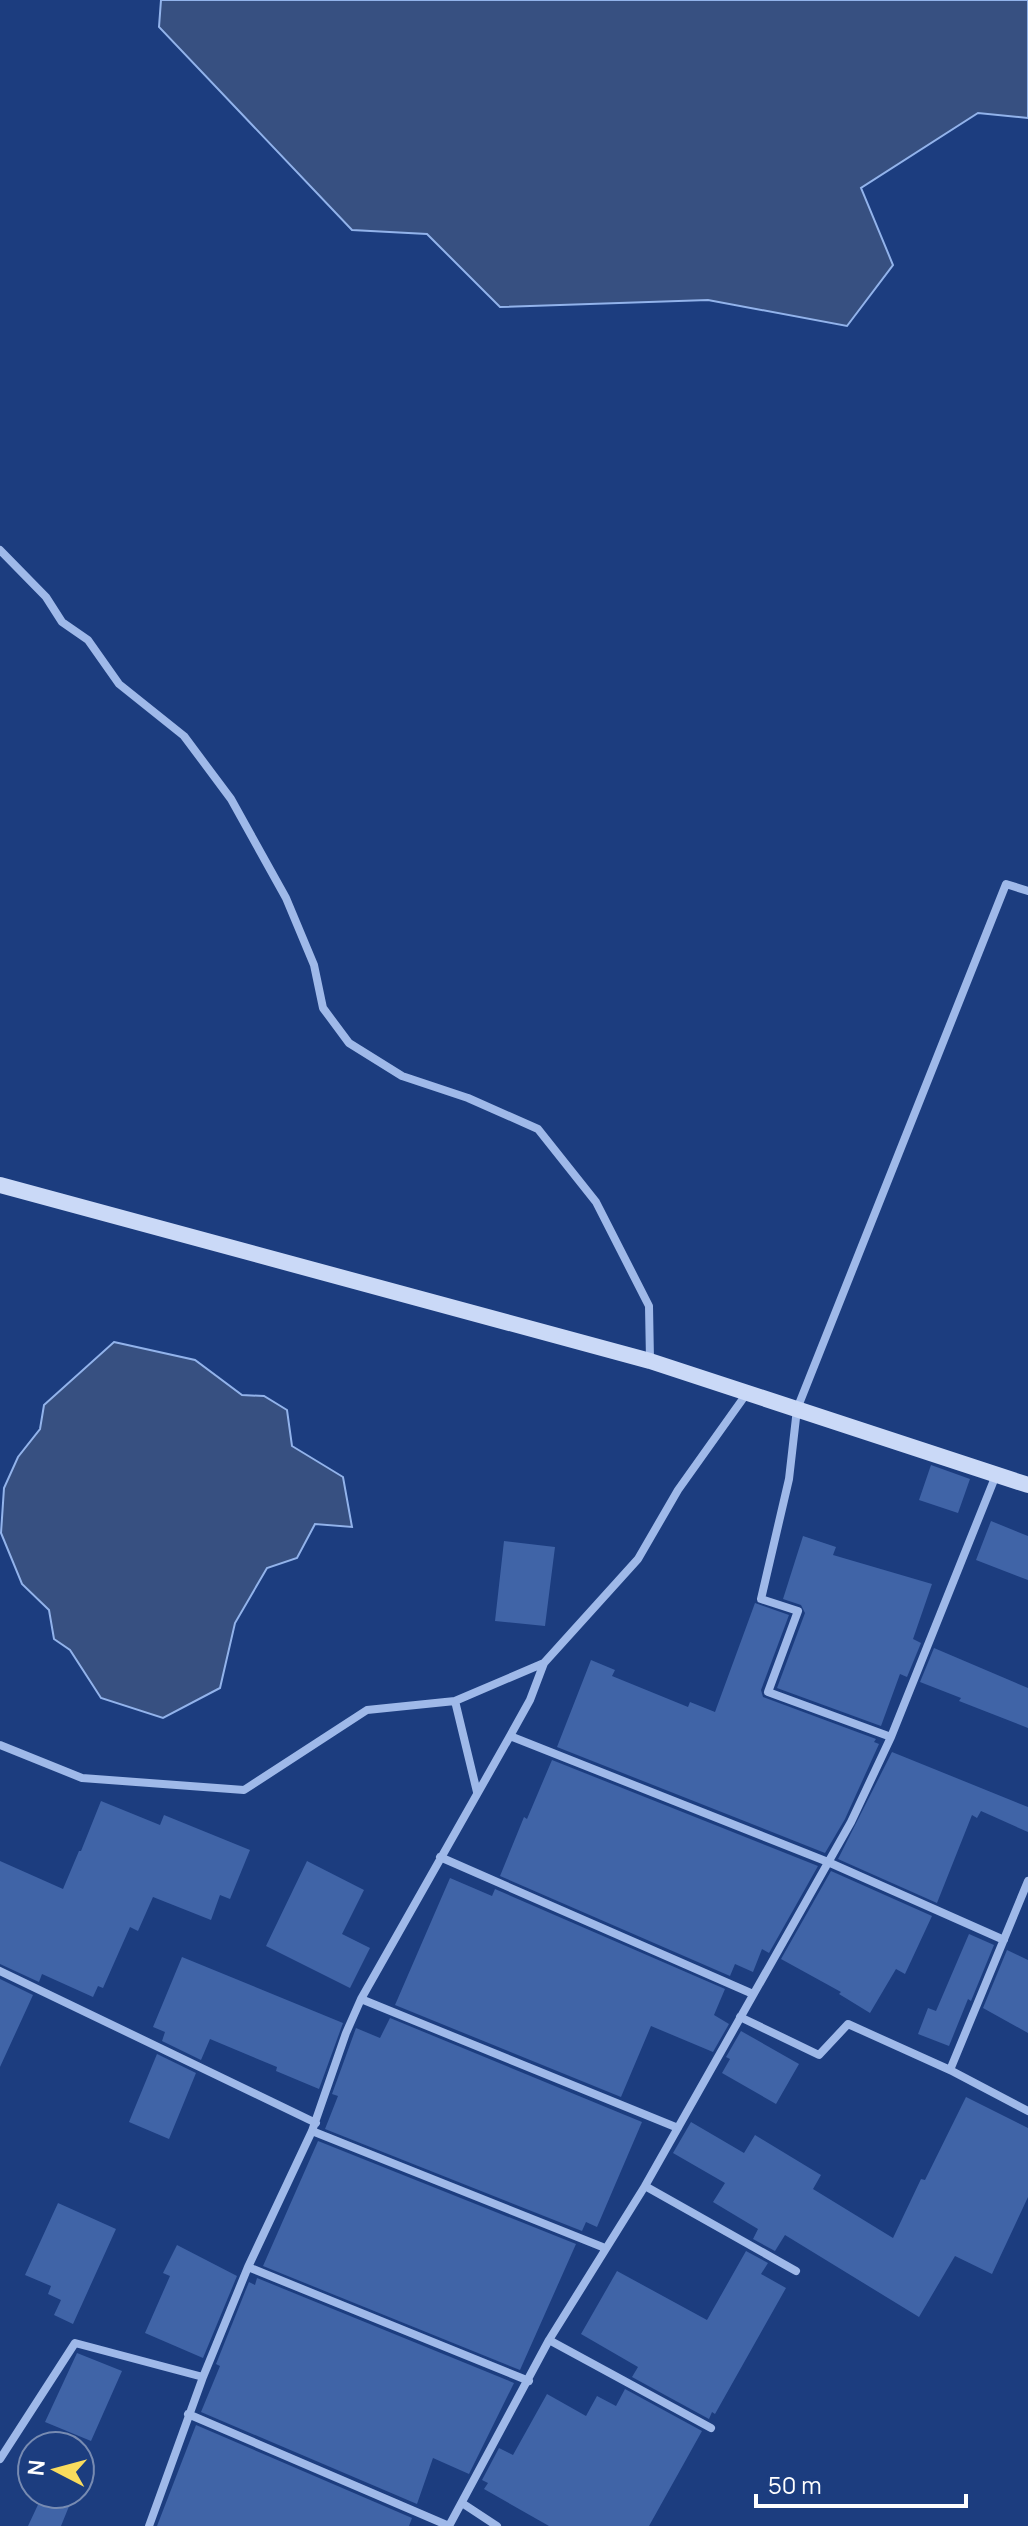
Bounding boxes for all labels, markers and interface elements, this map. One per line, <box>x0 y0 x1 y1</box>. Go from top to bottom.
north arrow <box>16 2430 96 2510</box>
text: N <box>20 2458 52 2477</box>
scale bar <box>756 2458 966 2508</box>
text: 50 m <box>768 2468 822 2501</box>

